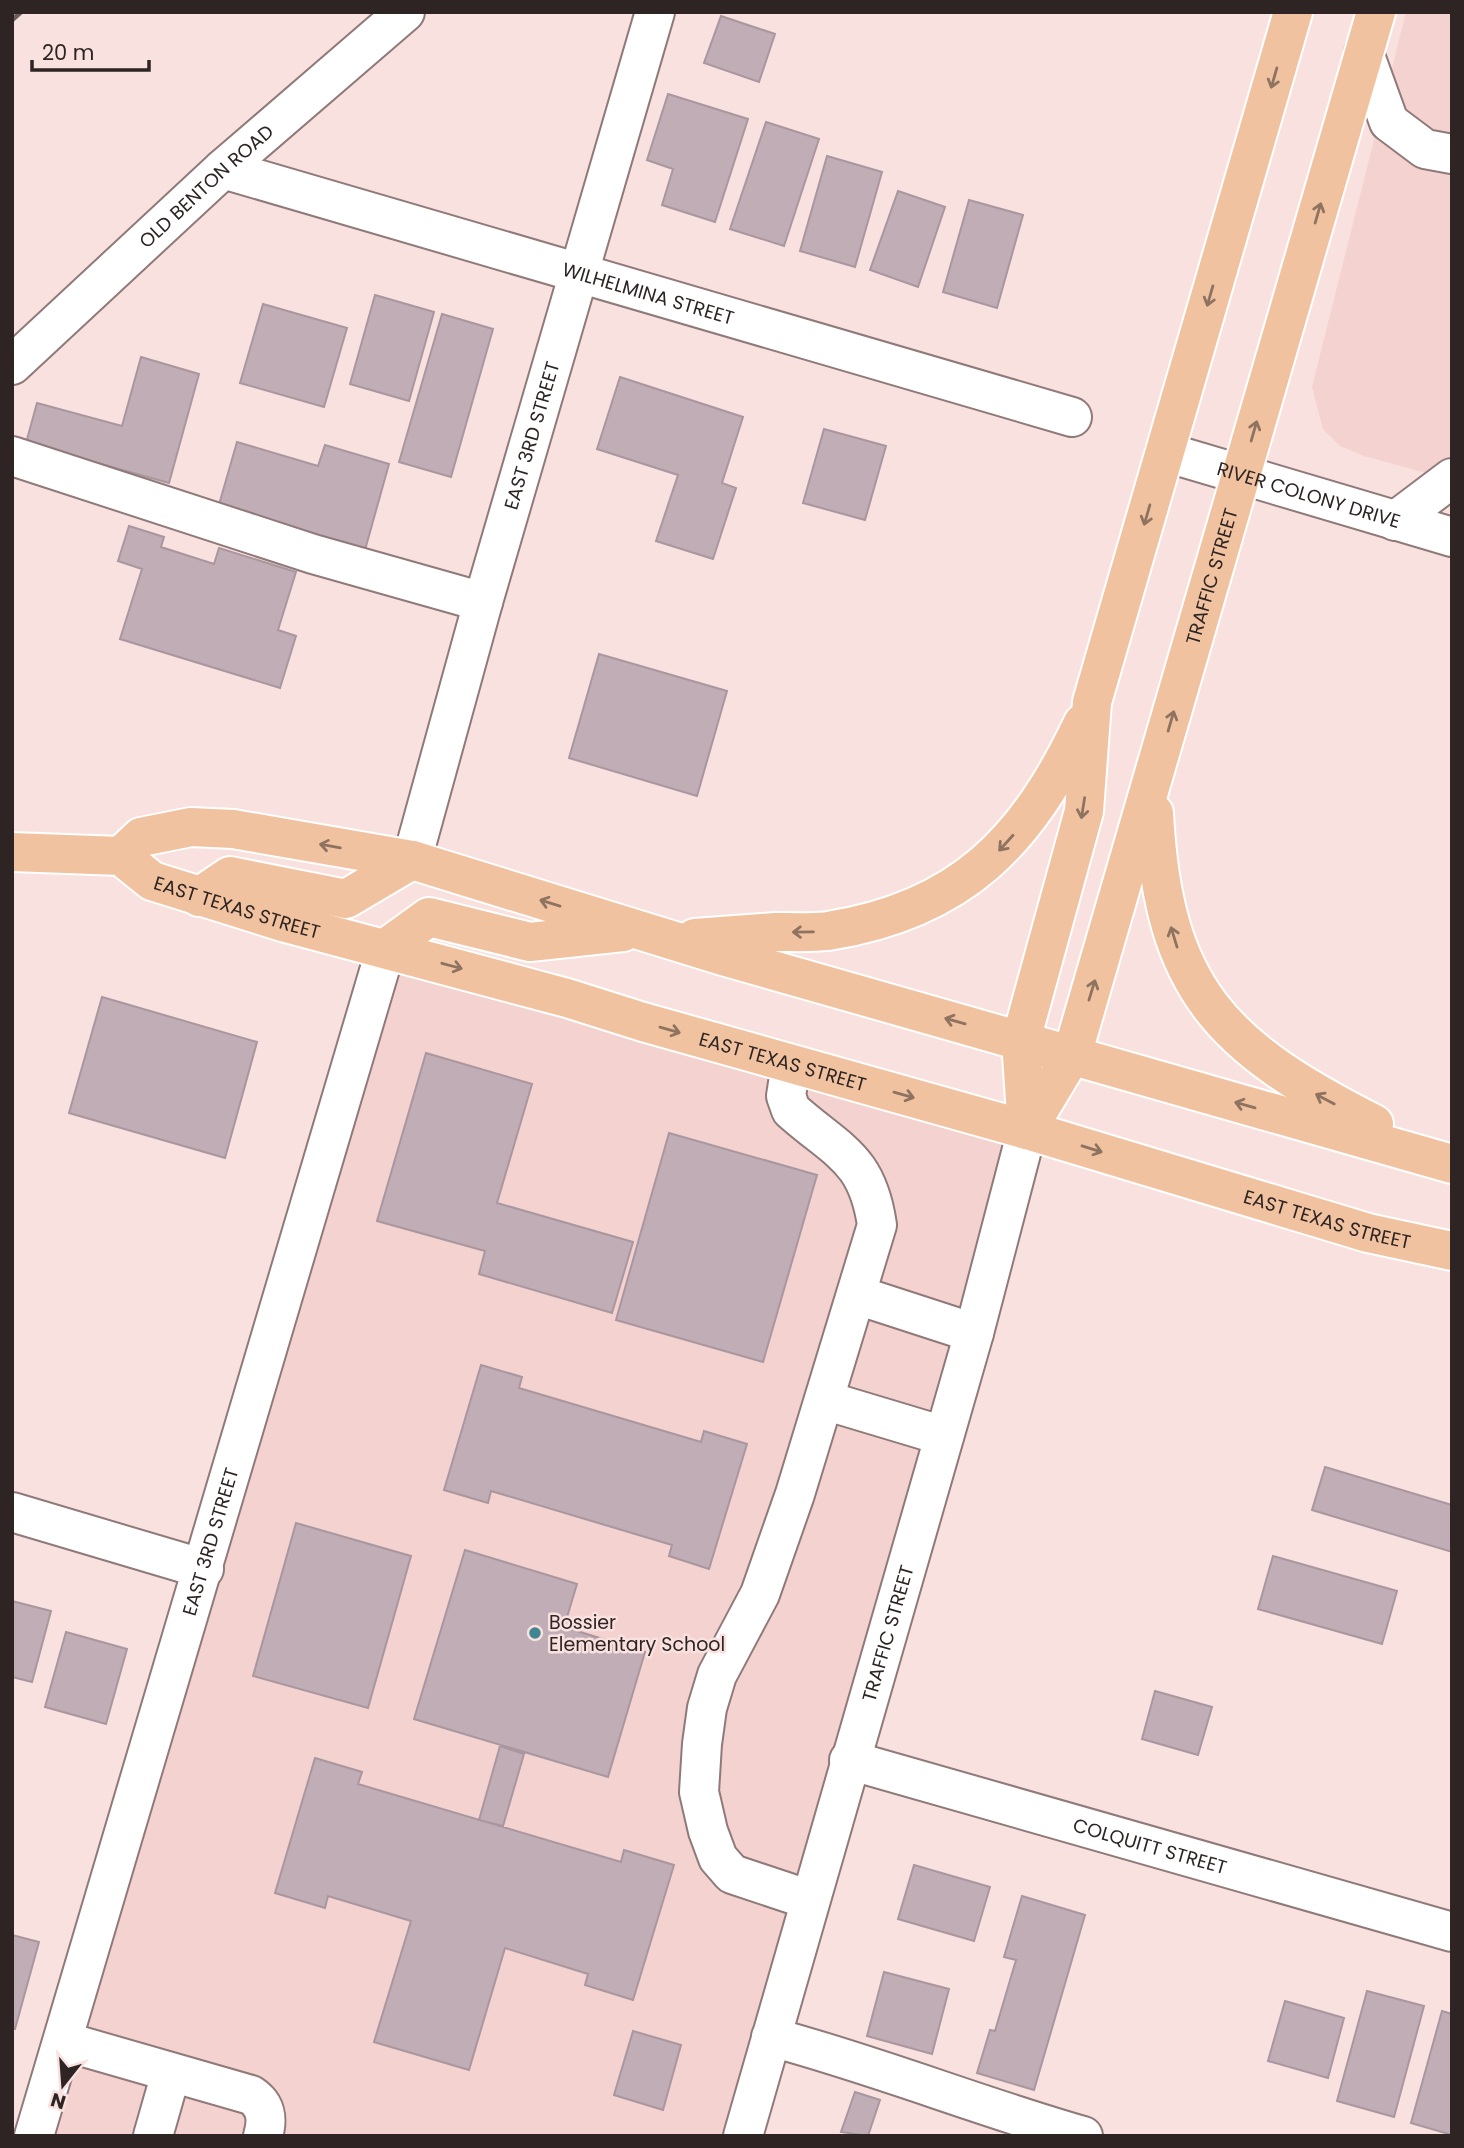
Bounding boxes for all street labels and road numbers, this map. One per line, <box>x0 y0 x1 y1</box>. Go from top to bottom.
street label: OLD BENTON ROAD <box>133 118 279 254</box>
street label: WILHELMINA STREET <box>559 256 737 332</box>
street label: EAST 3RD STREET <box>498 358 566 513</box>
street label: RIVER COLONY DRIVE <box>1214 455 1404 535</box>
street label: TRAFFIC STREET <box>1179 505 1245 648</box>
street label: EAST TEXAS STREET <box>150 869 323 946</box>
street label: EAST TEXAS STREET <box>696 1025 869 1098</box>
street label: EAST TEXAS STREET <box>1240 1183 1413 1256</box>
street label: EAST 3RD STREET <box>176 1464 245 1619</box>
street label: TRAFFIC STREET <box>856 1562 921 1705</box>
street label: COLQUITT STREET <box>1070 1812 1230 1881</box>

